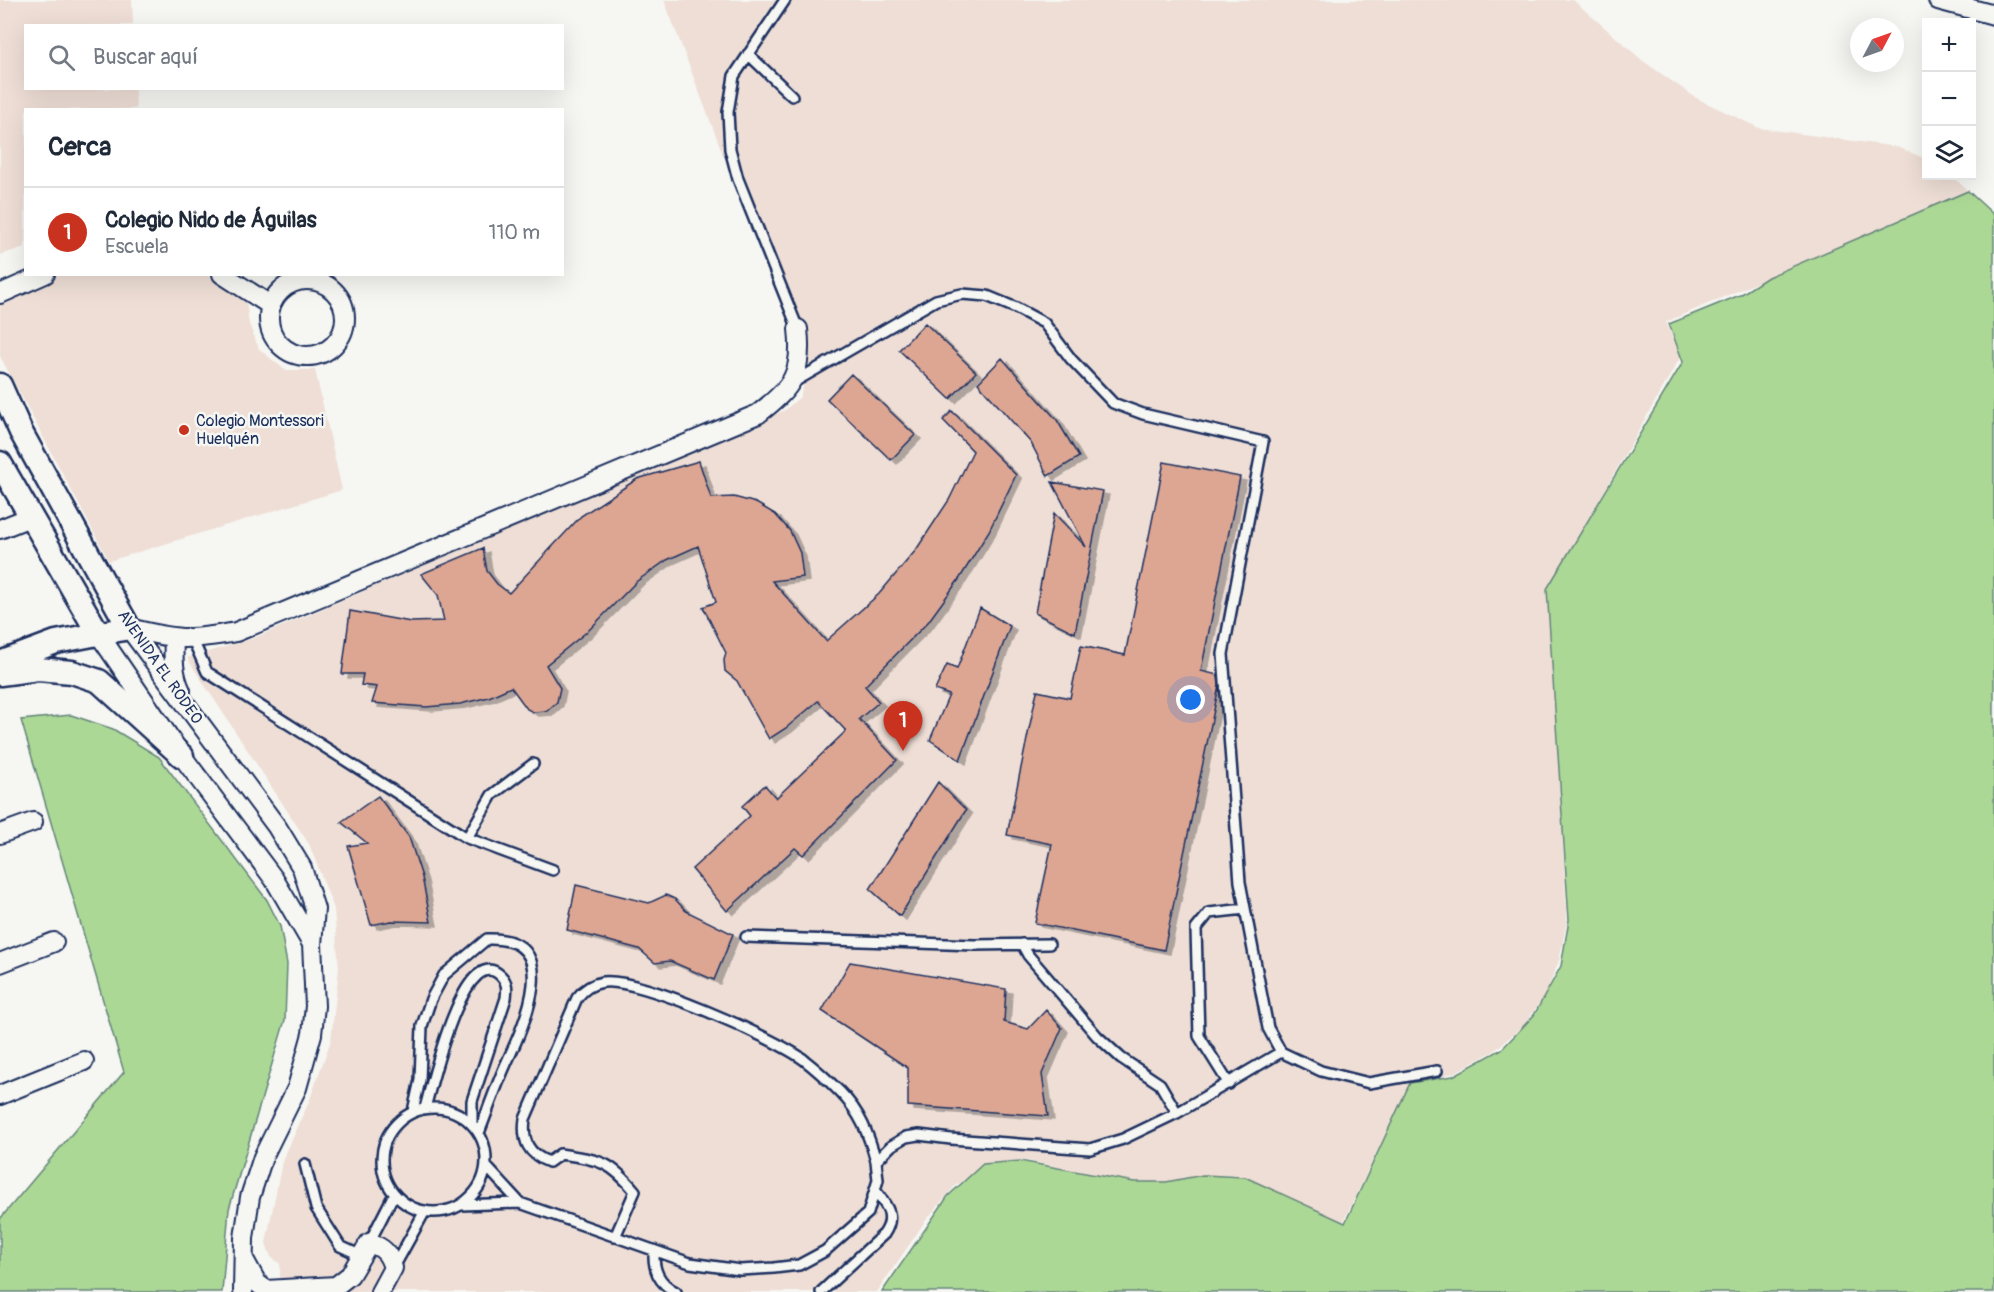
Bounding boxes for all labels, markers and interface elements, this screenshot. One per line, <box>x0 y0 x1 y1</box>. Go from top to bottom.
north arrow <box>1850 18 1904 72</box>
map controls <box>1922 18 1976 180</box>
button: + <box>1922 18 1976 72</box>
search box <box>24 24 564 90</box>
icon: search <box>45 41 78 74</box>
text: Buscar aquí <box>93 43 198 71</box>
button: − <box>1922 72 1976 126</box>
button: layers <box>1922 126 1976 180</box>
text: Cerca <box>48 131 111 163</box>
text: Colegio Nido de Águilas <box>105 206 317 234</box>
text: 1 <box>64 220 71 245</box>
text: 110 m <box>489 220 540 245</box>
text: Escuela <box>105 234 168 259</box>
place label: Colegio Montessori Huelquén <box>196 411 324 449</box>
marker: Colegio Montessori Huelquén <box>177 423 191 437</box>
street label: AVENIDA EL RODEO <box>113 606 207 728</box>
your location <box>1176 685 1205 714</box>
pin: 1 <box>884 702 922 751</box>

